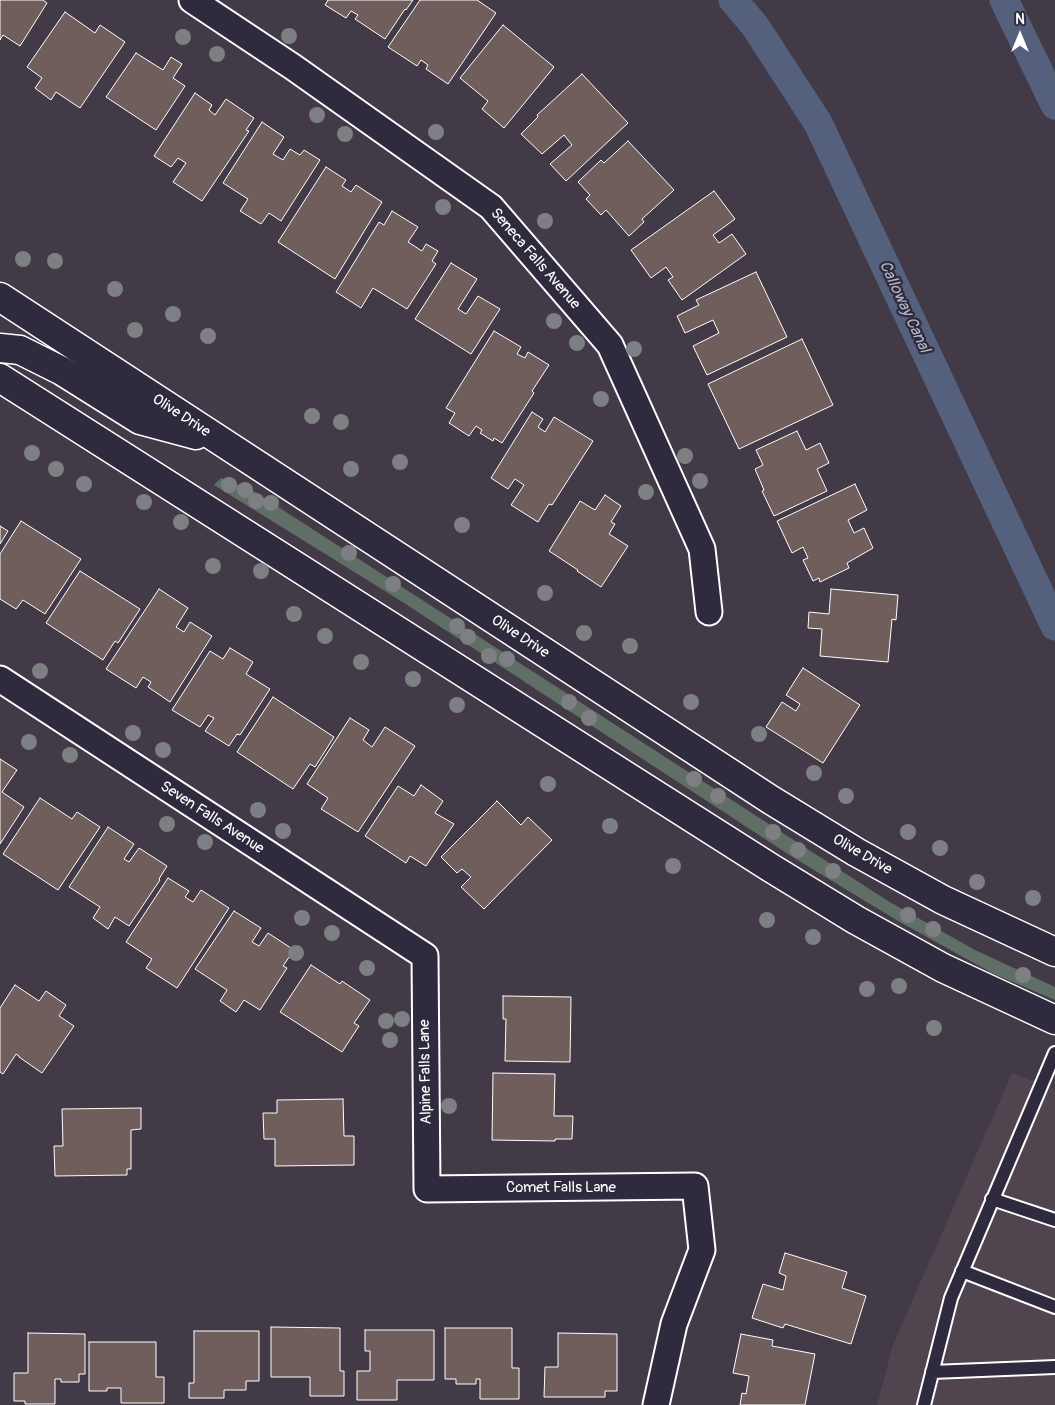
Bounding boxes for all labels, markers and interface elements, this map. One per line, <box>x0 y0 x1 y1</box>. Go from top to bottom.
north arrow <box>995 10 1045 60</box>
text: N <box>1015 11 1025 28</box>
street label: Seneca Falls Avenue <box>486 205 584 313</box>
water label: Calloway Canal <box>874 258 934 356</box>
street label: Olive Drive <box>149 391 213 441</box>
street label: Olive Drive <box>488 612 552 662</box>
street label: Seven Falls Avenue <box>157 778 267 858</box>
street label: Olive Drive <box>829 831 895 879</box>
street label: Alpine Falls Lane <box>416 1019 436 1125</box>
street label: Comet Falls Lane <box>506 1179 616 1197</box>

